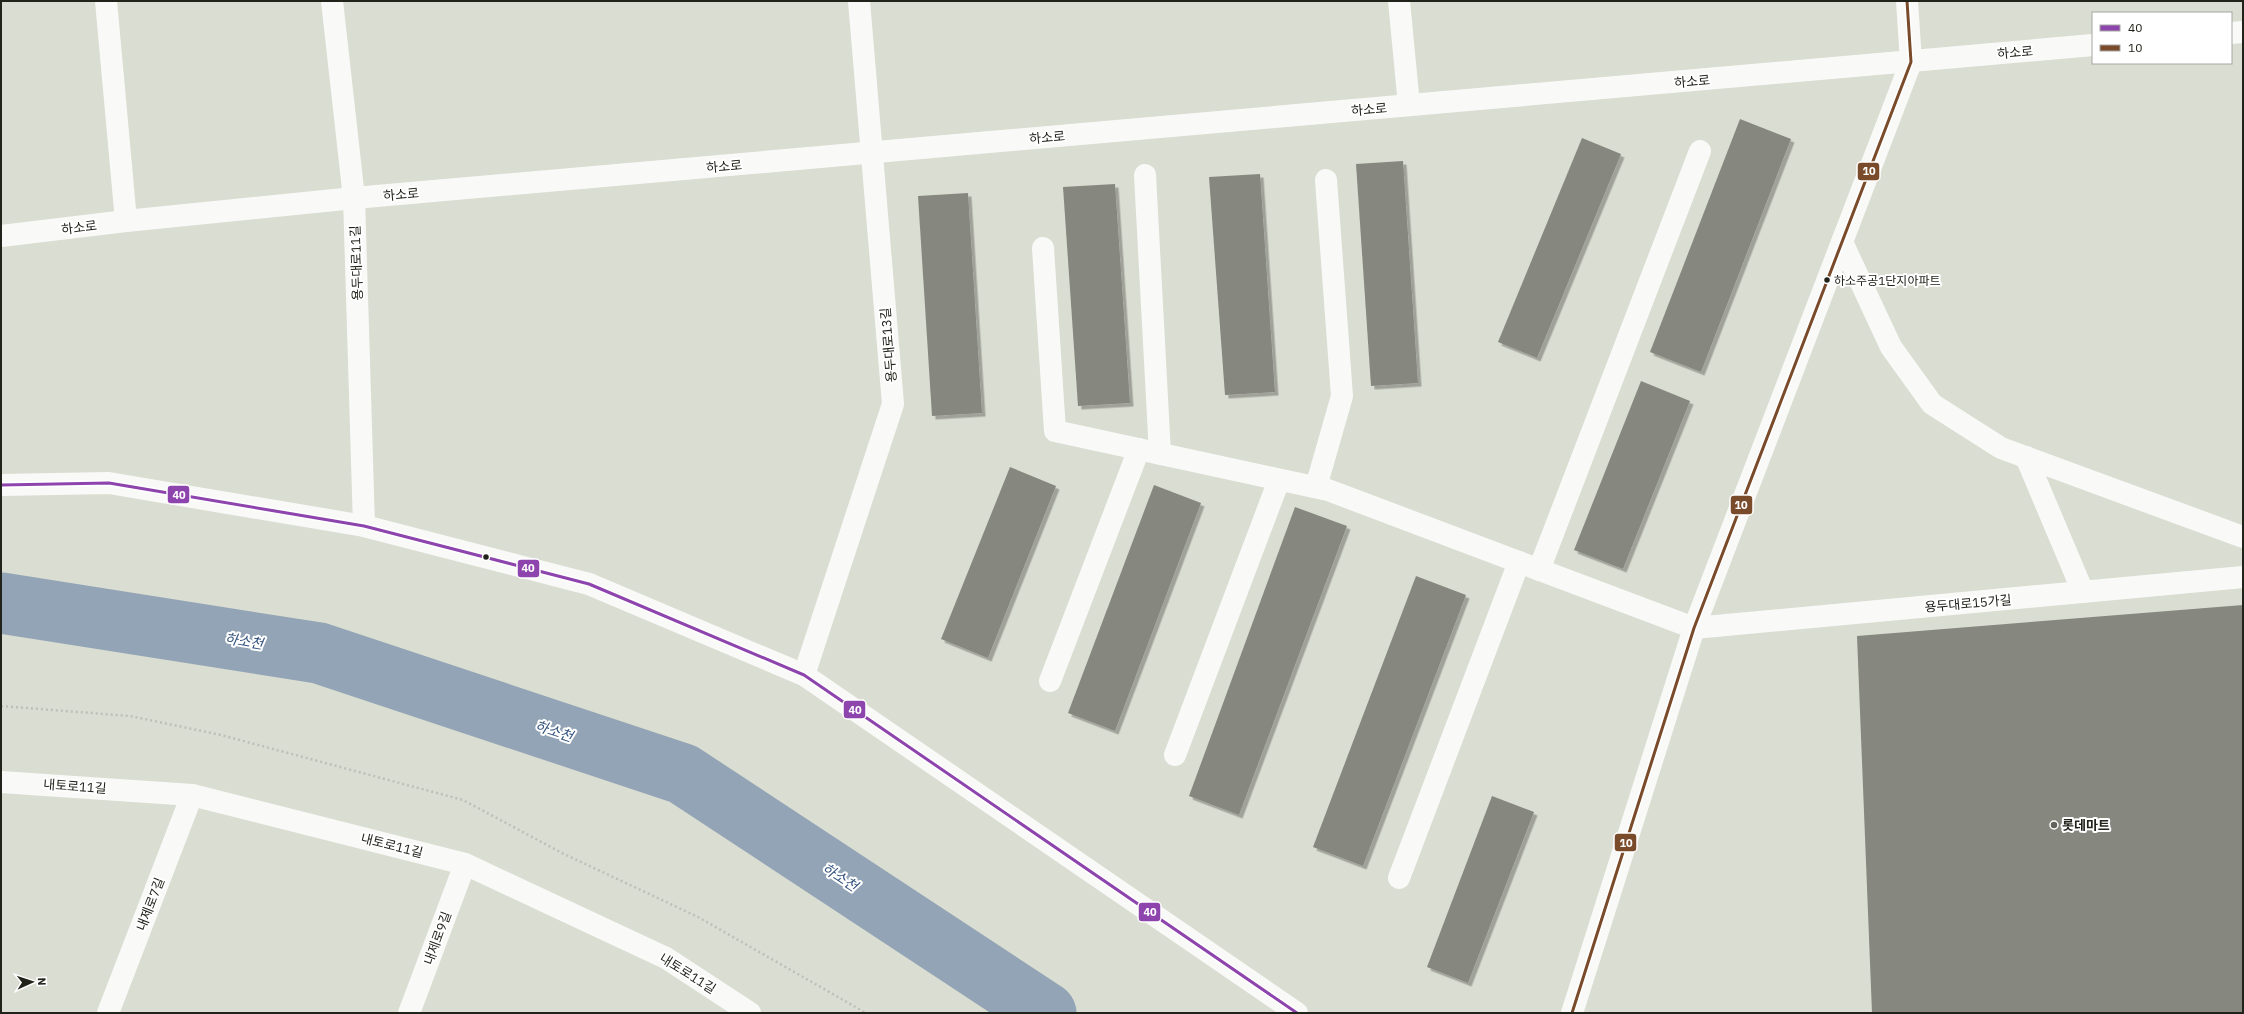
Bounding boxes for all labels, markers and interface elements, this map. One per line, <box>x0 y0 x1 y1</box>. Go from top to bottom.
legend <box>2092 12 2232 64</box>
text: 40 <box>2128 20 2142 35</box>
text: 10 <box>2128 40 2142 55</box>
street label: 하소로 <box>1996 42 2034 63</box>
street label: 하소로 <box>1673 71 1711 92</box>
street label: 하소로 <box>1350 99 1388 120</box>
street label: 하소로 <box>1028 127 1066 148</box>
street label: 하소로 <box>705 156 743 177</box>
line badge: 10 <box>1857 162 1880 181</box>
text: 10 <box>1862 164 1876 178</box>
street label: 하소로 <box>382 184 420 205</box>
street label: 하소로 <box>60 217 98 238</box>
street label: 용두대로11길 <box>347 225 366 301</box>
place label: 하소주공1단지아파트 <box>1834 273 1941 288</box>
marker: 하소주공1단지아파트 <box>1822 275 1832 285</box>
street label: 용두대로13길 <box>877 307 900 383</box>
line badge: 40 <box>167 485 190 504</box>
text: 40 <box>172 488 186 502</box>
line badge: 10 <box>1730 495 1753 515</box>
text: 10 <box>1734 498 1748 512</box>
unlabelled marker <box>481 552 491 562</box>
line badge: 40 <box>517 559 540 578</box>
text: 40 <box>521 561 535 575</box>
street label: 용두대로15가길 <box>1924 591 2012 616</box>
water label: 하소천 <box>224 629 266 653</box>
line badge: 40 <box>843 700 866 719</box>
text: 40 <box>848 703 862 717</box>
water label: 하소천 <box>533 716 576 746</box>
street label: 내토로11길 <box>43 776 107 797</box>
place label: 롯데마트 <box>2062 817 2110 834</box>
marker: 롯데마트 <box>2049 820 2059 830</box>
street label: 내토로11길 <box>359 830 425 861</box>
line badge: 10 <box>1614 833 1637 852</box>
text: 10 <box>1619 836 1633 850</box>
water label: 하소천 <box>819 859 862 896</box>
street label: 내제로7길 <box>133 875 168 933</box>
line badge: 40 <box>1138 902 1161 922</box>
text: 40 <box>1143 905 1157 919</box>
street label: 내제로9길 <box>420 909 455 967</box>
street label: 내토로11길 <box>656 949 719 997</box>
north arrow <box>12 962 52 1002</box>
text: N <box>35 977 49 986</box>

